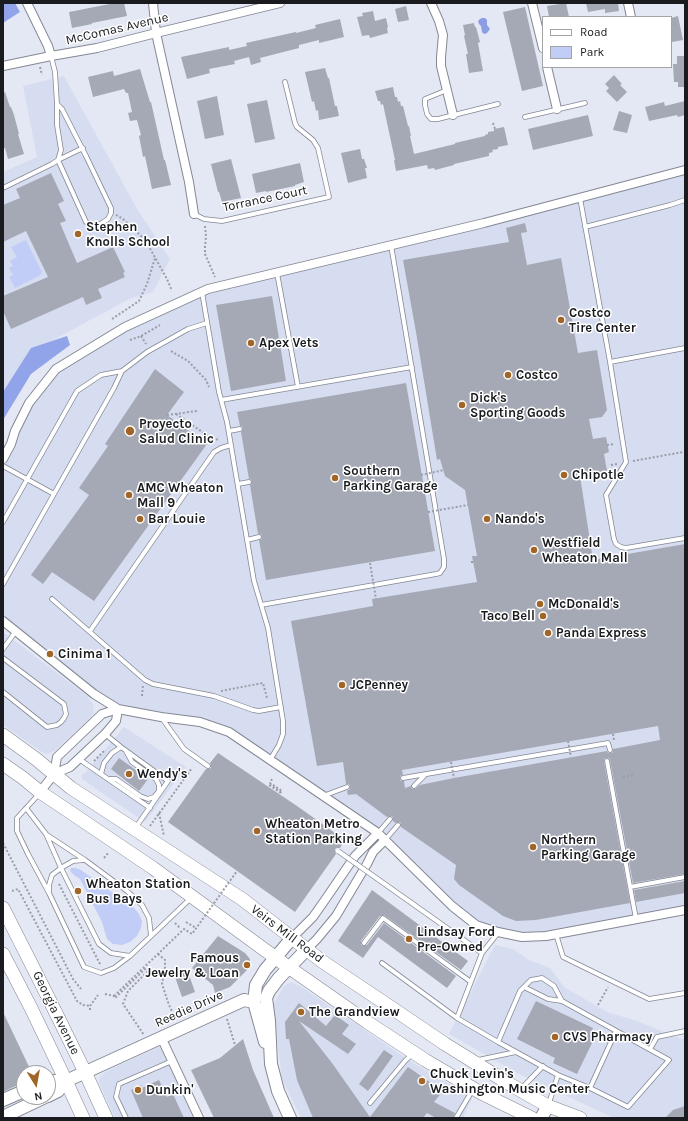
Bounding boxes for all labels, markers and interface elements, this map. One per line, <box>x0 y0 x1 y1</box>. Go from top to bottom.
street label: McComas Avenue <box>64 10 170 48</box>
legend <box>542 16 672 68</box>
text: Road <box>580 25 608 39</box>
text: Park <box>580 45 604 59</box>
street label: Torrance Court <box>221 182 309 216</box>
place label: Stephen Knolls School <box>86 219 170 250</box>
marker: Stephen Knolls School <box>73 229 83 239</box>
place label: Costco Tire Center <box>569 305 636 336</box>
marker: Costco Tire Center <box>556 315 566 325</box>
place label: Apex Vets <box>259 335 319 351</box>
marker: Apex Vets <box>246 338 256 348</box>
place label: Costco <box>516 367 558 383</box>
marker: Costco <box>503 370 513 380</box>
place label: Dick's Sporting Goods <box>470 390 565 421</box>
marker: Dick's Sporting Goods <box>457 400 467 410</box>
place label: Proyecto Salud Clinic <box>139 416 214 447</box>
marker: Proyecto Salud Clinic <box>124 425 136 437</box>
place label: Southern Parking Garage <box>343 463 438 494</box>
place label: Chipotle <box>572 467 624 483</box>
marker: Chipotle <box>559 470 569 480</box>
marker: Southern Parking Garage <box>330 473 340 483</box>
place label: AMC Wheaton Mall 9 <box>137 480 224 511</box>
marker: AMC Wheaton Mall 9 <box>124 490 134 500</box>
place label: Bar Louie <box>148 511 206 527</box>
place label: Nando's <box>495 511 545 527</box>
marker: Bar Louie <box>135 514 145 524</box>
marker: Nando's <box>482 514 492 524</box>
place label: Westfield Wheaton Mall <box>542 535 628 566</box>
marker: Westfield Wheaton Mall <box>529 545 539 555</box>
place label: McDonald's <box>548 596 619 612</box>
marker: McDonald's <box>535 599 545 609</box>
place label: Taco Bell <box>481 608 535 624</box>
marker: Taco Bell <box>538 611 548 621</box>
place label: Panda Express <box>556 625 647 641</box>
marker: Panda Express <box>543 628 553 638</box>
place label: Cinima 1 <box>58 646 111 662</box>
marker: Cinima 1 <box>45 649 55 659</box>
place label: JCPenney <box>350 677 408 693</box>
marker: JCPenney <box>337 680 347 690</box>
place label: Wendy's <box>137 766 187 782</box>
marker: Wendy's <box>124 769 134 779</box>
place label: Wheaton Metro Station Parking <box>265 816 362 847</box>
marker: Wheaton Metro Station Parking <box>252 826 262 836</box>
place label: Northern Parking Garage <box>541 832 636 863</box>
marker: Northern Parking Garage <box>528 842 538 852</box>
place label: Wheaton Station Bus Bays <box>86 876 191 907</box>
marker: Wheaton Station Bus Bays <box>73 886 83 896</box>
street label: Veirs Mill Road <box>247 902 327 966</box>
place label: Lindsay Ford Pre-Owned <box>417 924 495 955</box>
marker: Lindsay Ford Pre-Owned <box>404 934 414 944</box>
place label: Famous Jewelry & Loan <box>145 950 239 981</box>
marker: Famous Jewelry & Loan <box>242 960 252 970</box>
street label: Georgia Avenue <box>29 969 83 1057</box>
street label: Reedie Drive <box>152 987 226 1031</box>
place label: The Grandview <box>309 1004 400 1020</box>
marker: The Grandview <box>296 1007 306 1017</box>
place label: CVS Pharmacy <box>563 1029 652 1045</box>
marker: CVS Pharmacy <box>550 1032 560 1042</box>
north arrow <box>16 1065 56 1105</box>
place label: Chuck Levin's Washington Music Center <box>430 1066 589 1097</box>
marker: Chuck Levin's Washington Music Center <box>417 1076 427 1086</box>
place label: Dunkin' <box>146 1082 194 1098</box>
marker: Dunkin' <box>133 1085 143 1095</box>
text: N <box>33 1089 43 1103</box>

